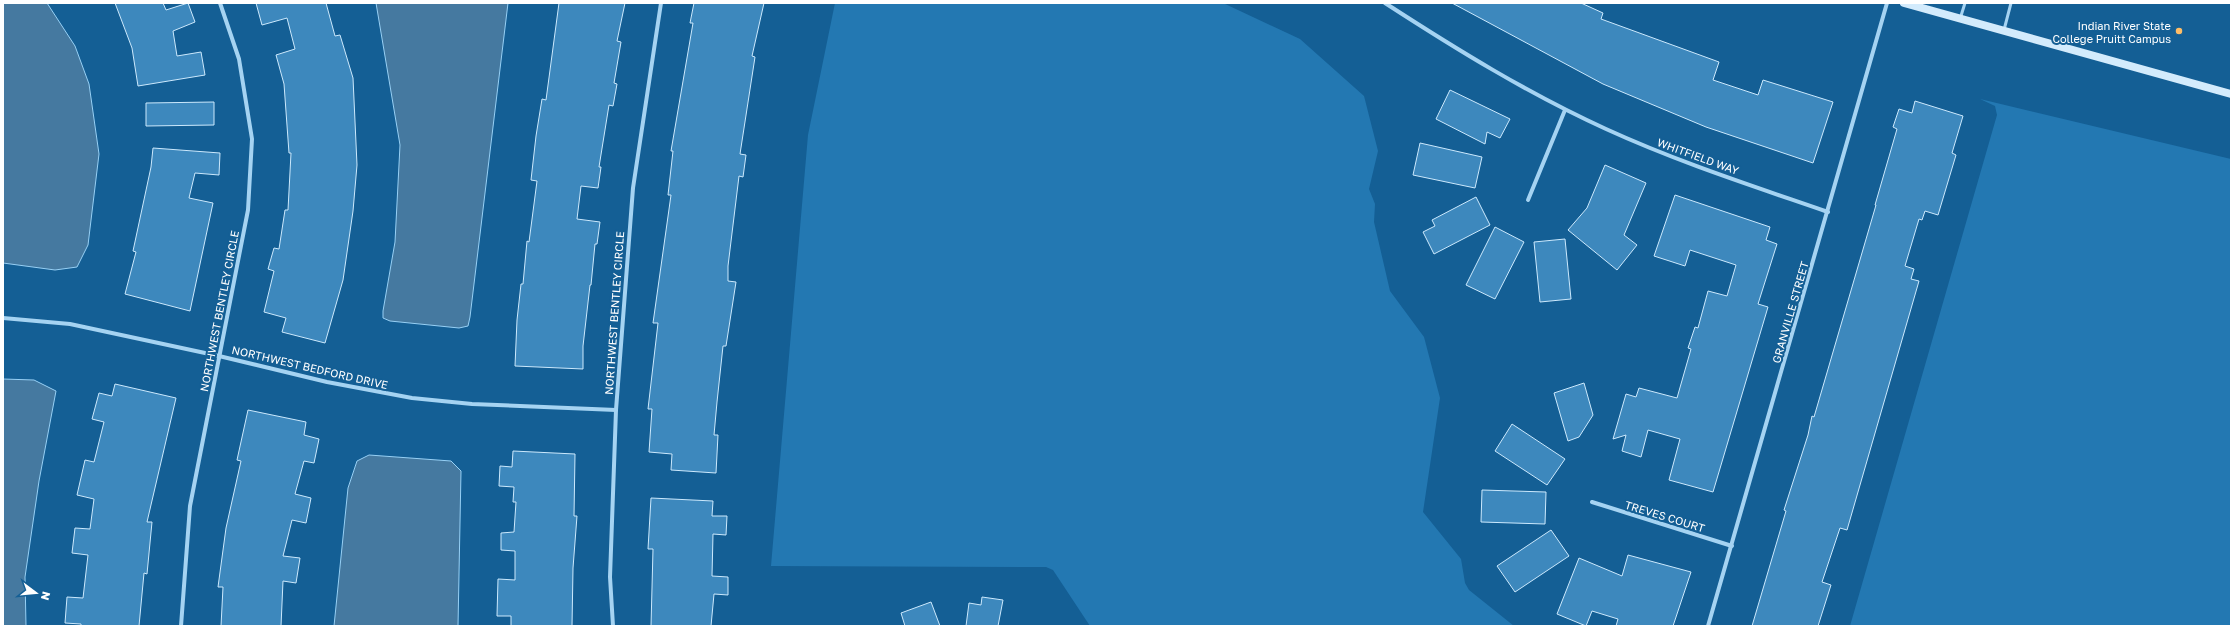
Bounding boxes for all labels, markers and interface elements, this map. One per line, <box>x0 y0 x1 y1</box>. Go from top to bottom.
place label: Indian River State College Pruitt Campus <box>2052 19 2171 45</box>
marker: Indian River State College Pruitt Campus <box>2174 26 2184 36</box>
street label: WHITFIELD WAY <box>1655 135 1741 177</box>
street label: NORTHWEST BENTLEY CIRCLE <box>197 229 241 393</box>
street label: NORTHWEST BENTLEY CIRCLE <box>602 231 626 395</box>
street label: GRANVILLE STREET <box>1769 259 1811 364</box>
street label: NORTHWEST BEDFORD DRIVE <box>231 343 390 391</box>
street label: TREVES COURT <box>1623 498 1707 534</box>
north arrow <box>16 573 56 613</box>
text: N <box>39 590 53 602</box>

